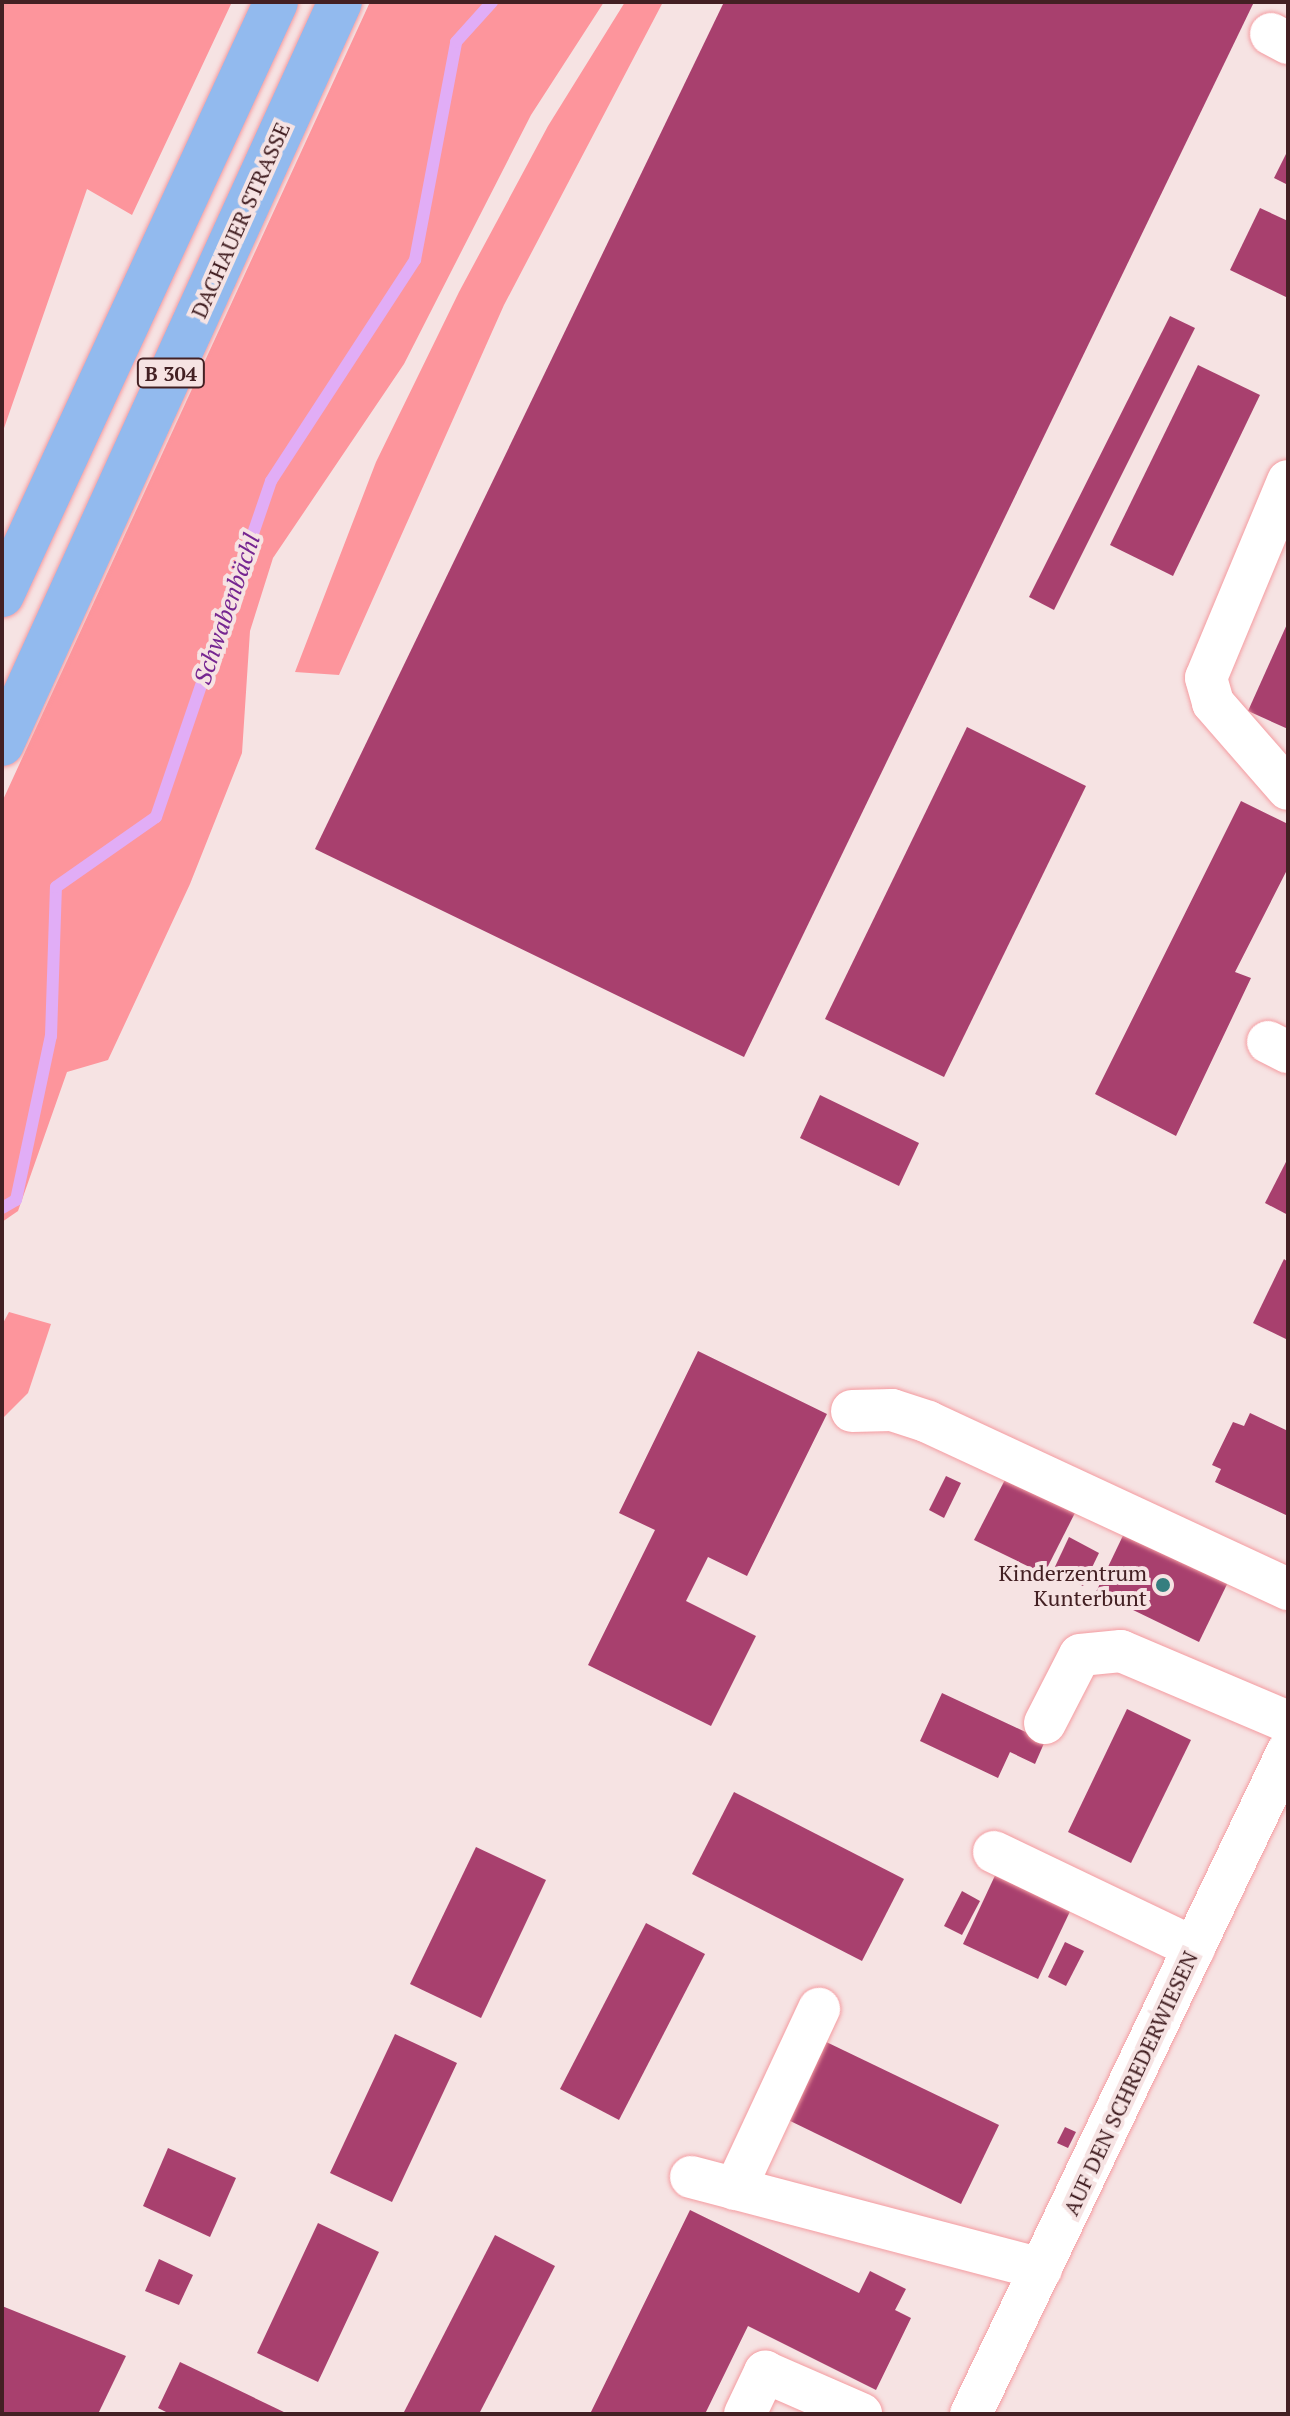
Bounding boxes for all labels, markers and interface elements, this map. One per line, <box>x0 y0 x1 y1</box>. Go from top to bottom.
street label: DACHAUER STRASSE <box>185 118 295 322</box>
road number: B 304 <box>135 357 207 389</box>
water label: Schwabenbächl <box>188 530 266 688</box>
place label: Kinderzentrum Kunterbunt <box>999 1559 1147 1610</box>
marker: Kinderzentrum Kunterbunt <box>1154 1576 1172 1594</box>
street label: AUF DEN SCHREDERWIESEN <box>1057 1947 1203 2219</box>

